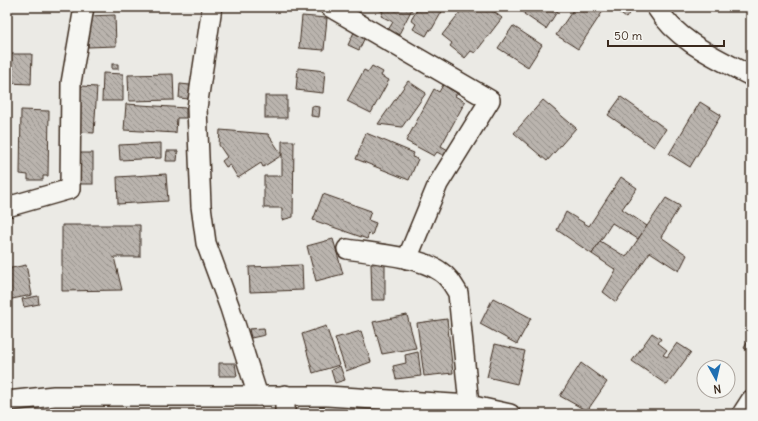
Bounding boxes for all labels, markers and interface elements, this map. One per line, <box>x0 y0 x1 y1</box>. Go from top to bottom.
scale bar <box>608 22 724 48</box>
text: 50 m <box>614 28 643 43</box>
north arrow <box>696 359 736 399</box>
text: N <box>713 381 722 396</box>

